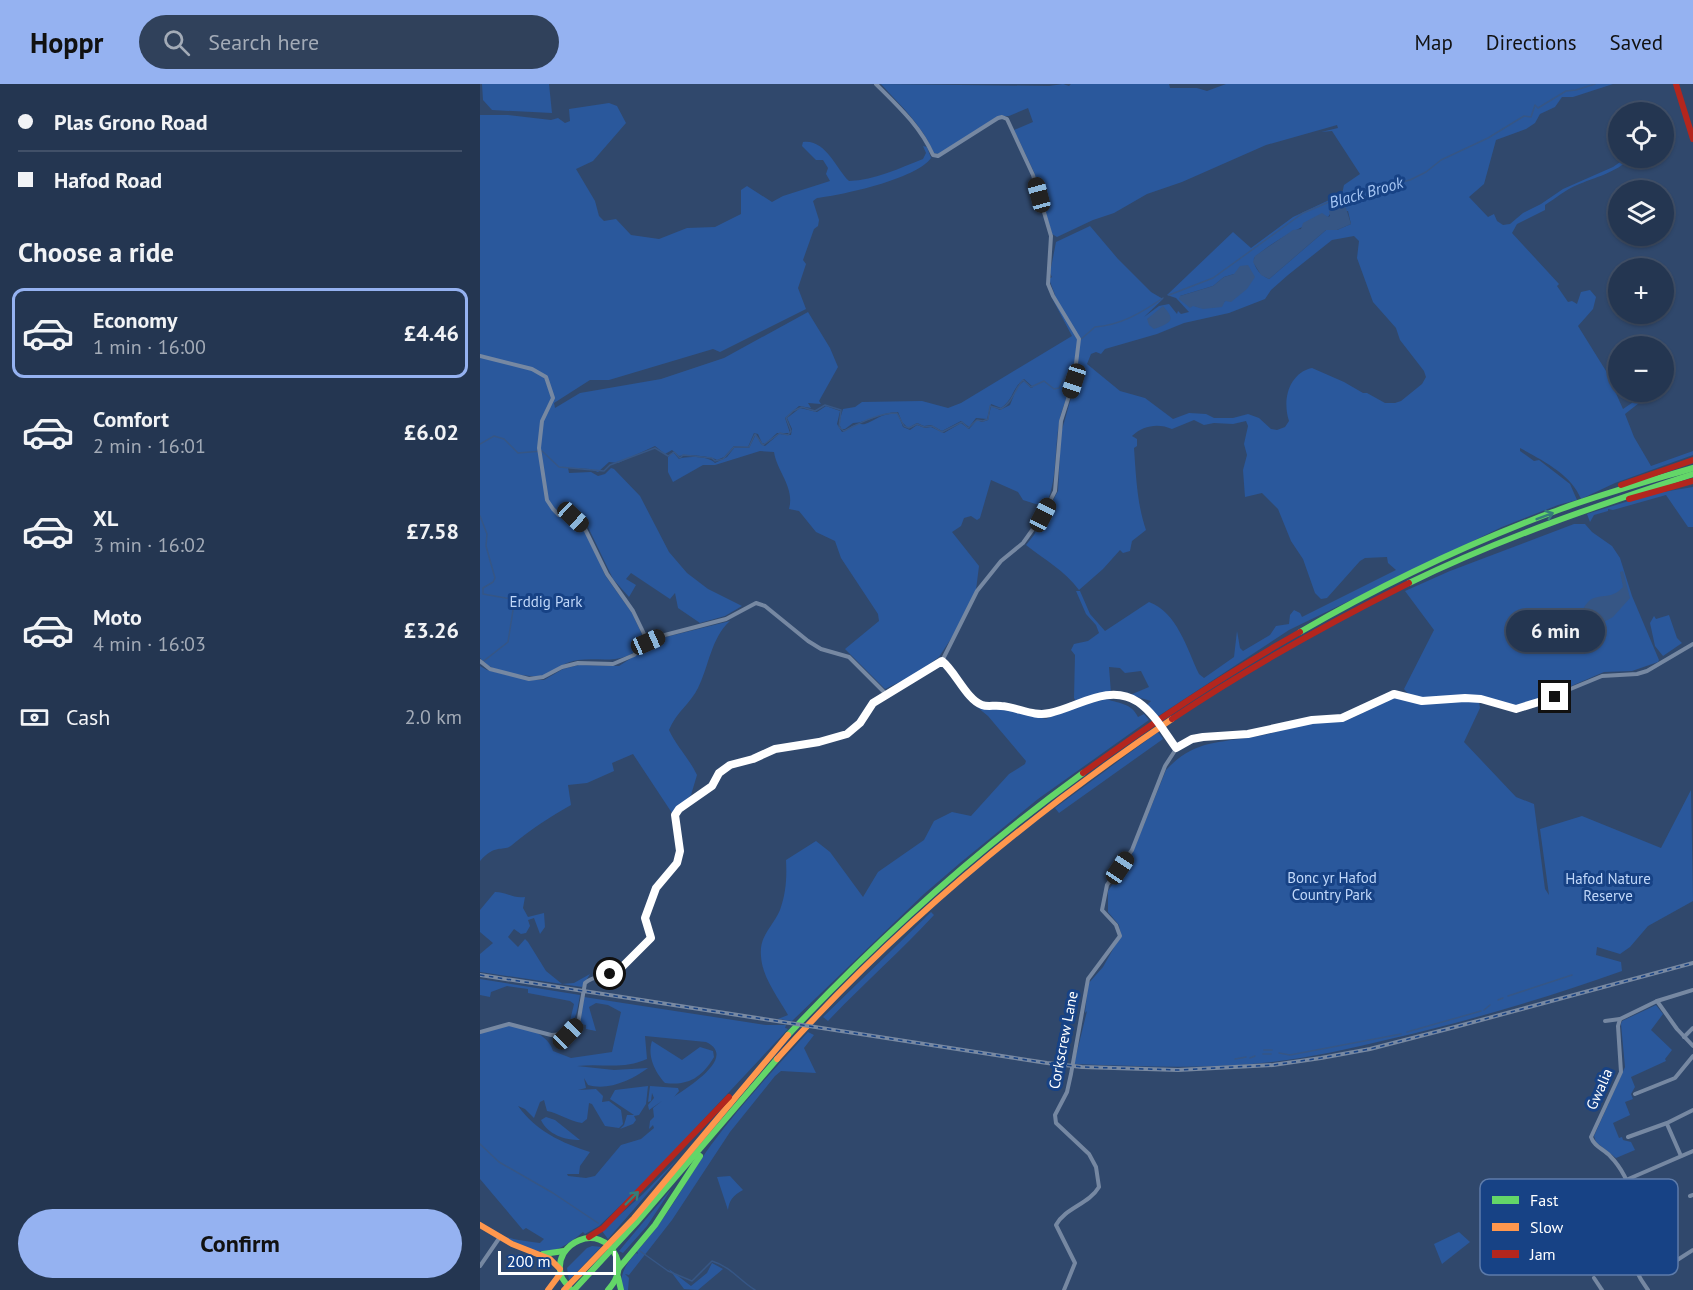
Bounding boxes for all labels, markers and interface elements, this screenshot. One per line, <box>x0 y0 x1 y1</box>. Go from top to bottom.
search box <box>139 15 559 69</box>
text: Hoppr <box>30 24 103 61</box>
icon: search <box>160 26 193 59</box>
text: Search here <box>208 28 319 56</box>
text: Map <box>1414 29 1453 56</box>
text: Directions <box>1486 29 1577 56</box>
text: Saved <box>1610 29 1663 56</box>
map controls <box>1608 102 1674 402</box>
button: locate <box>1608 102 1674 168</box>
text: Plas Grono Road <box>54 108 208 136</box>
text: Hafod Road <box>54 166 162 194</box>
water label: Black Brook <box>1327 172 1406 212</box>
car <box>1026 175 1052 215</box>
button: layers <box>1608 180 1674 246</box>
text: Choose a ride <box>18 235 174 269</box>
button: + <box>1608 258 1674 324</box>
icon: car <box>21 306 75 360</box>
text: Economy <box>93 306 177 334</box>
text: £4.46 <box>404 319 459 347</box>
text: 1 min · 16:00 <box>93 334 206 360</box>
button: − <box>1608 336 1674 402</box>
car <box>1060 361 1088 401</box>
icon: car <box>21 405 75 459</box>
text: Comfort <box>93 405 169 433</box>
text: £6.02 <box>404 418 459 446</box>
text: 2 min · 16:01 <box>93 433 206 459</box>
car <box>1027 495 1059 535</box>
car <box>554 498 592 536</box>
icon: car <box>21 504 75 558</box>
text: XL <box>93 504 118 532</box>
one-way arrow <box>1535 509 1554 520</box>
text: £7.58 <box>406 517 459 545</box>
text: 3 min · 16:02 <box>93 532 206 558</box>
park label: Erddig Park <box>510 592 583 611</box>
icon: car <box>21 603 75 657</box>
text: Moto <box>93 603 142 631</box>
callout: 6 min <box>1506 610 1604 652</box>
text: £3.26 <box>404 616 459 644</box>
text: 6 min <box>1531 618 1580 644</box>
car <box>628 626 668 658</box>
text: 4 min · 16:03 <box>93 631 206 657</box>
route end <box>1541 683 1568 710</box>
icon: cash <box>18 701 51 734</box>
text: Cash <box>66 703 110 731</box>
text: 2.0 km <box>405 704 462 730</box>
car <box>1102 848 1138 888</box>
park label: Bonc yr Hafod Country Park <box>1287 868 1377 904</box>
park label: Hafod Nature Reserve <box>1565 869 1651 905</box>
route start <box>596 960 623 987</box>
street label: Corkscrew Lane <box>1044 989 1082 1091</box>
car <box>549 1015 587 1053</box>
street label: Gwalia <box>1581 1065 1617 1113</box>
legend <box>1480 1179 1678 1275</box>
one-way arrow <box>625 1190 640 1205</box>
text: Fast <box>1530 1190 1559 1210</box>
button: Confirm <box>18 1209 462 1278</box>
text: Slow <box>1530 1217 1564 1237</box>
text: Jam <box>1529 1244 1556 1264</box>
scale bar <box>498 1248 616 1276</box>
text: 200 m <box>507 1251 550 1271</box>

